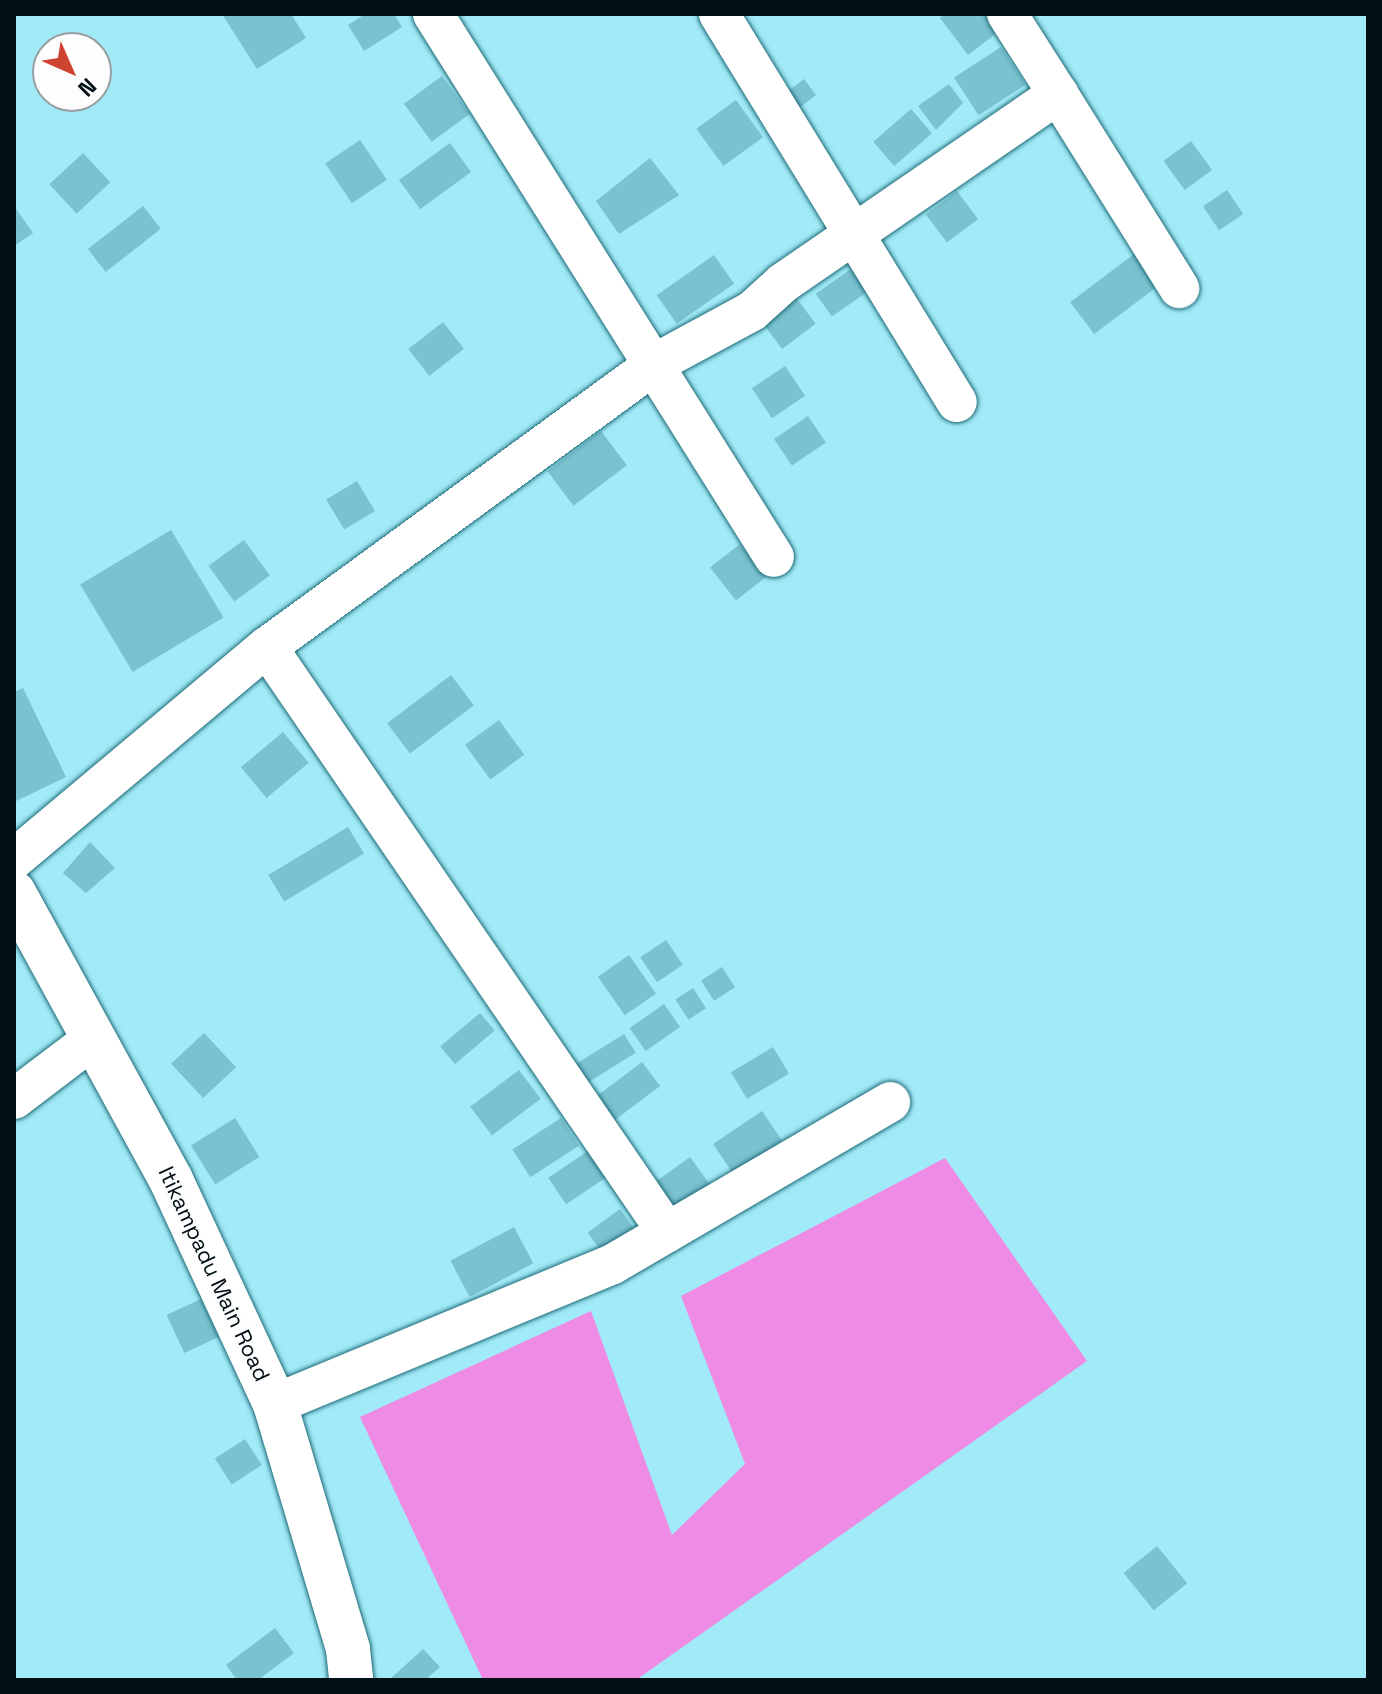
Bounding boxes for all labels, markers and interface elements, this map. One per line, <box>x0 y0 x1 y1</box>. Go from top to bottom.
north arrow <box>32 32 112 112</box>
text: N <box>72 72 103 103</box>
street label: Itikampadu Main Road <box>153 1162 275 1386</box>

